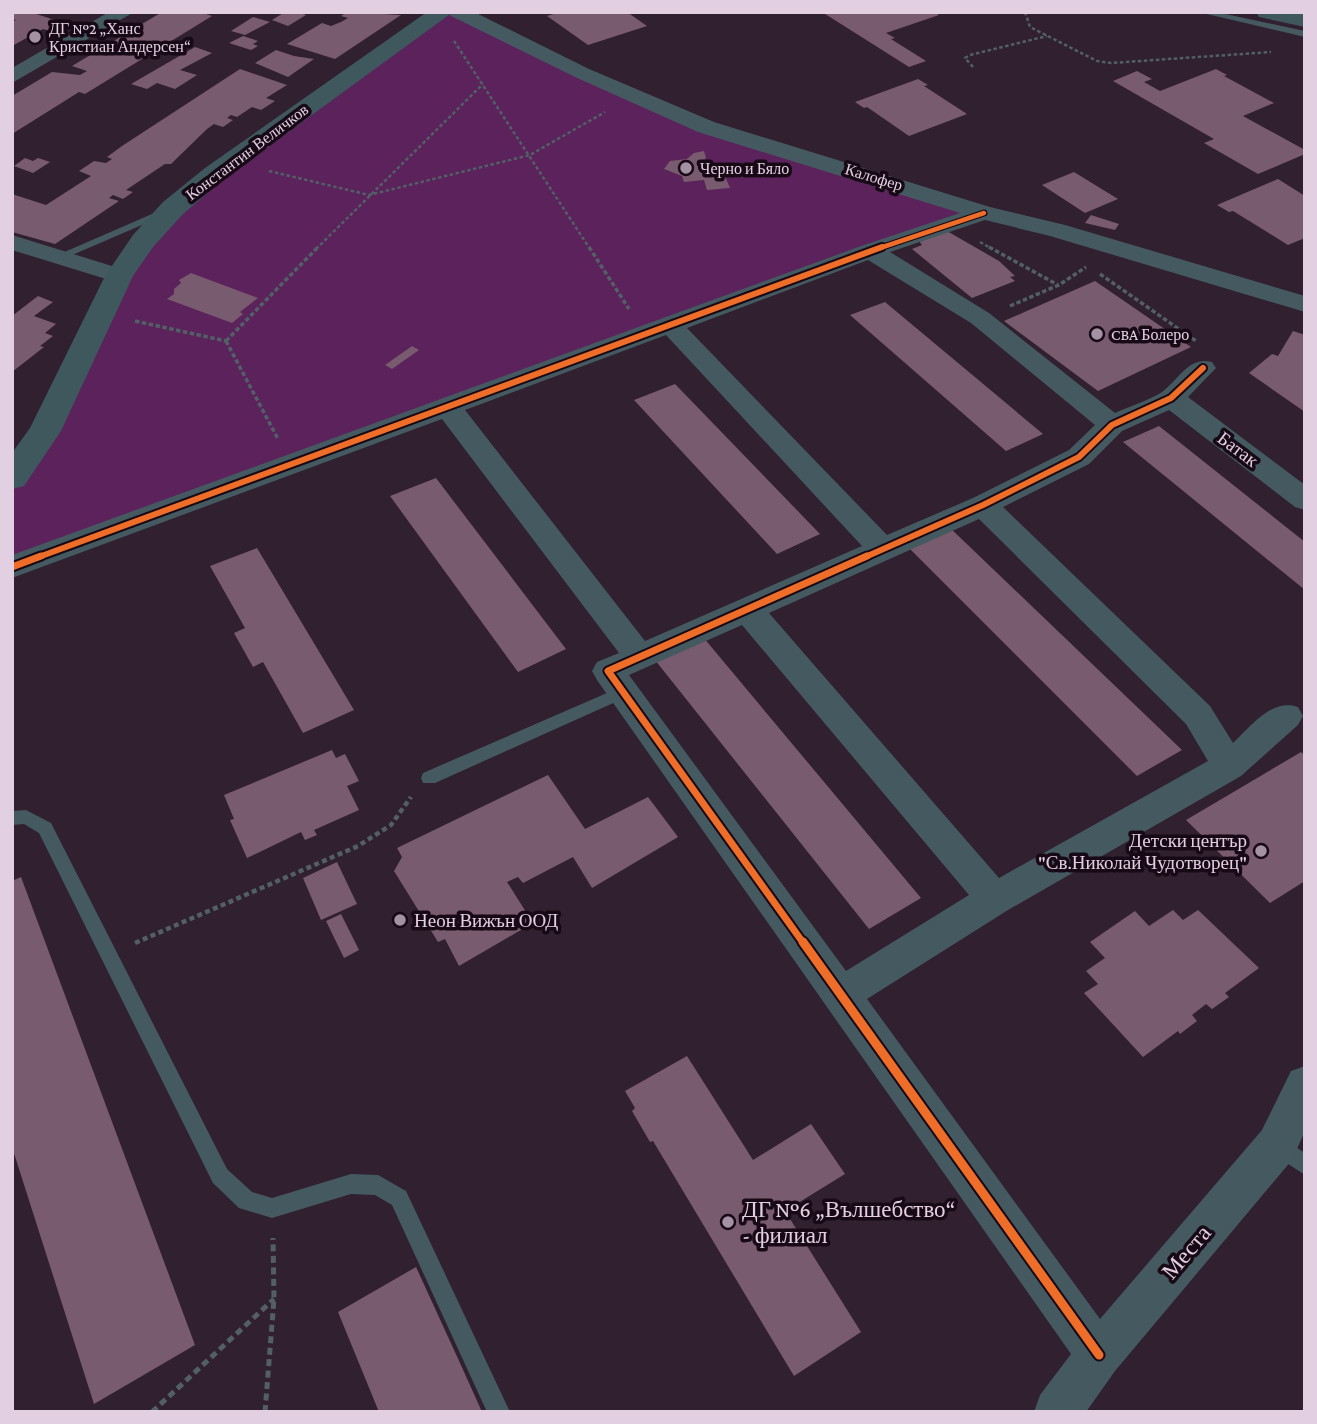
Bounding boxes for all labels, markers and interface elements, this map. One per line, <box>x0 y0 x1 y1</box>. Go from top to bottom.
place label: ДГ №2 „Ханс Кристиан Андерсен“ <box>49 20 191 56</box>
marker: ДГ №2 „Ханс Кристиан Андерсен“ <box>27 29 43 45</box>
street label: Константин Величков <box>183 100 312 203</box>
marker: Черно и Бяло <box>678 160 694 176</box>
place label: Черно и Бяло <box>700 160 789 178</box>
street label: Калофер <box>843 160 905 195</box>
marker: CBA Болеро <box>1089 326 1105 342</box>
place label: CBA Болеро <box>1111 326 1189 344</box>
street label: Батак <box>1214 427 1263 471</box>
place label: Детски център "Св.Николай Чудотворец" <box>1038 830 1247 873</box>
marker: Детски център "Св.Николай Чудотворец" <box>1253 843 1269 859</box>
place label: Неон Вижън ООД <box>414 910 558 931</box>
marker: Неон Вижън ООД <box>392 912 408 928</box>
place label: ДГ №6 „Вълшебство“ - филиал <box>742 1196 955 1248</box>
marker: ДГ №6 „Вълшебство“ - филиал <box>720 1214 736 1230</box>
street label: Места <box>1156 1220 1216 1284</box>

